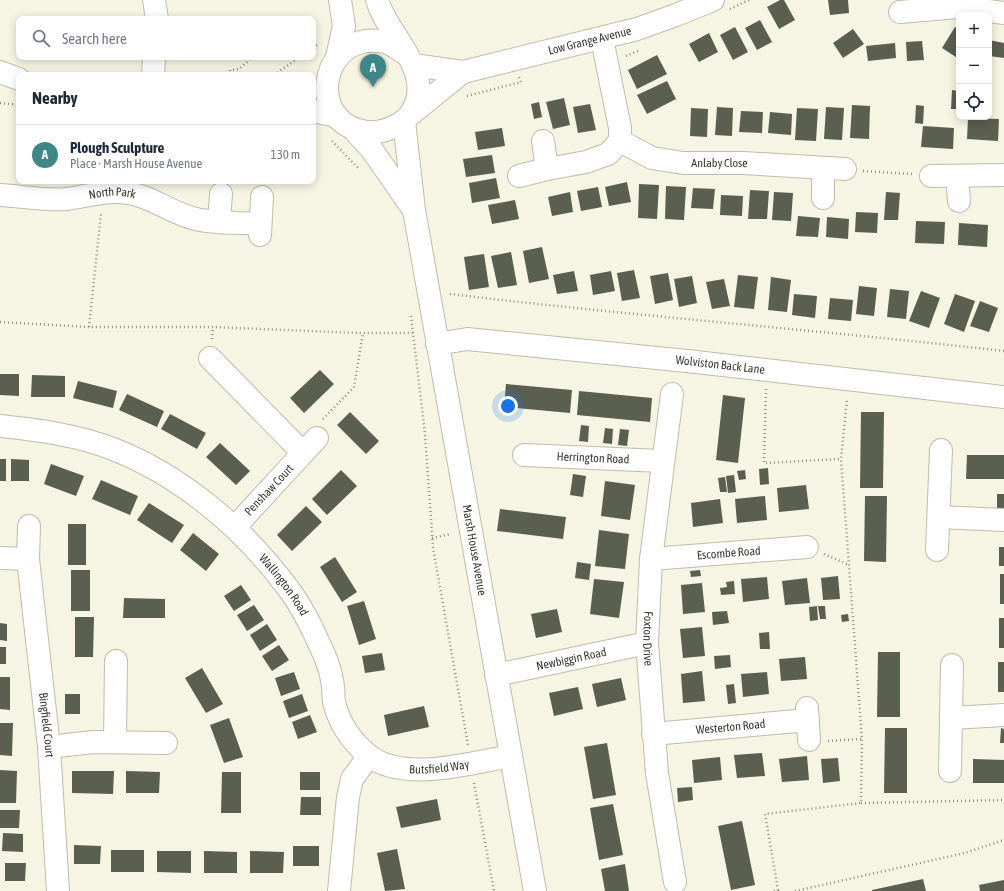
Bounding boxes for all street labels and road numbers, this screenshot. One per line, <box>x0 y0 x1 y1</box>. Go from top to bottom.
street label: Low Grange Avenue <box>547 24 633 58</box>
street label: Anlaby Close <box>691 156 748 170</box>
street label: North Park <box>88 185 138 202</box>
street label: Wolviston Back Lane <box>675 353 766 377</box>
street label: Herrington Road <box>556 449 630 467</box>
street label: Penshaw Court <box>242 461 297 519</box>
street label: Marsh House Avenue <box>459 504 489 597</box>
street label: Escombe Road <box>696 544 761 562</box>
street label: Wallington Road <box>256 551 311 618</box>
street label: Foxton Drive <box>640 611 656 666</box>
street label: Newbiggin Road <box>535 645 608 673</box>
street label: Bingfield Court <box>36 692 57 758</box>
street label: Westerton Road <box>695 717 766 737</box>
street label: Butsfield Way <box>409 757 471 776</box>

